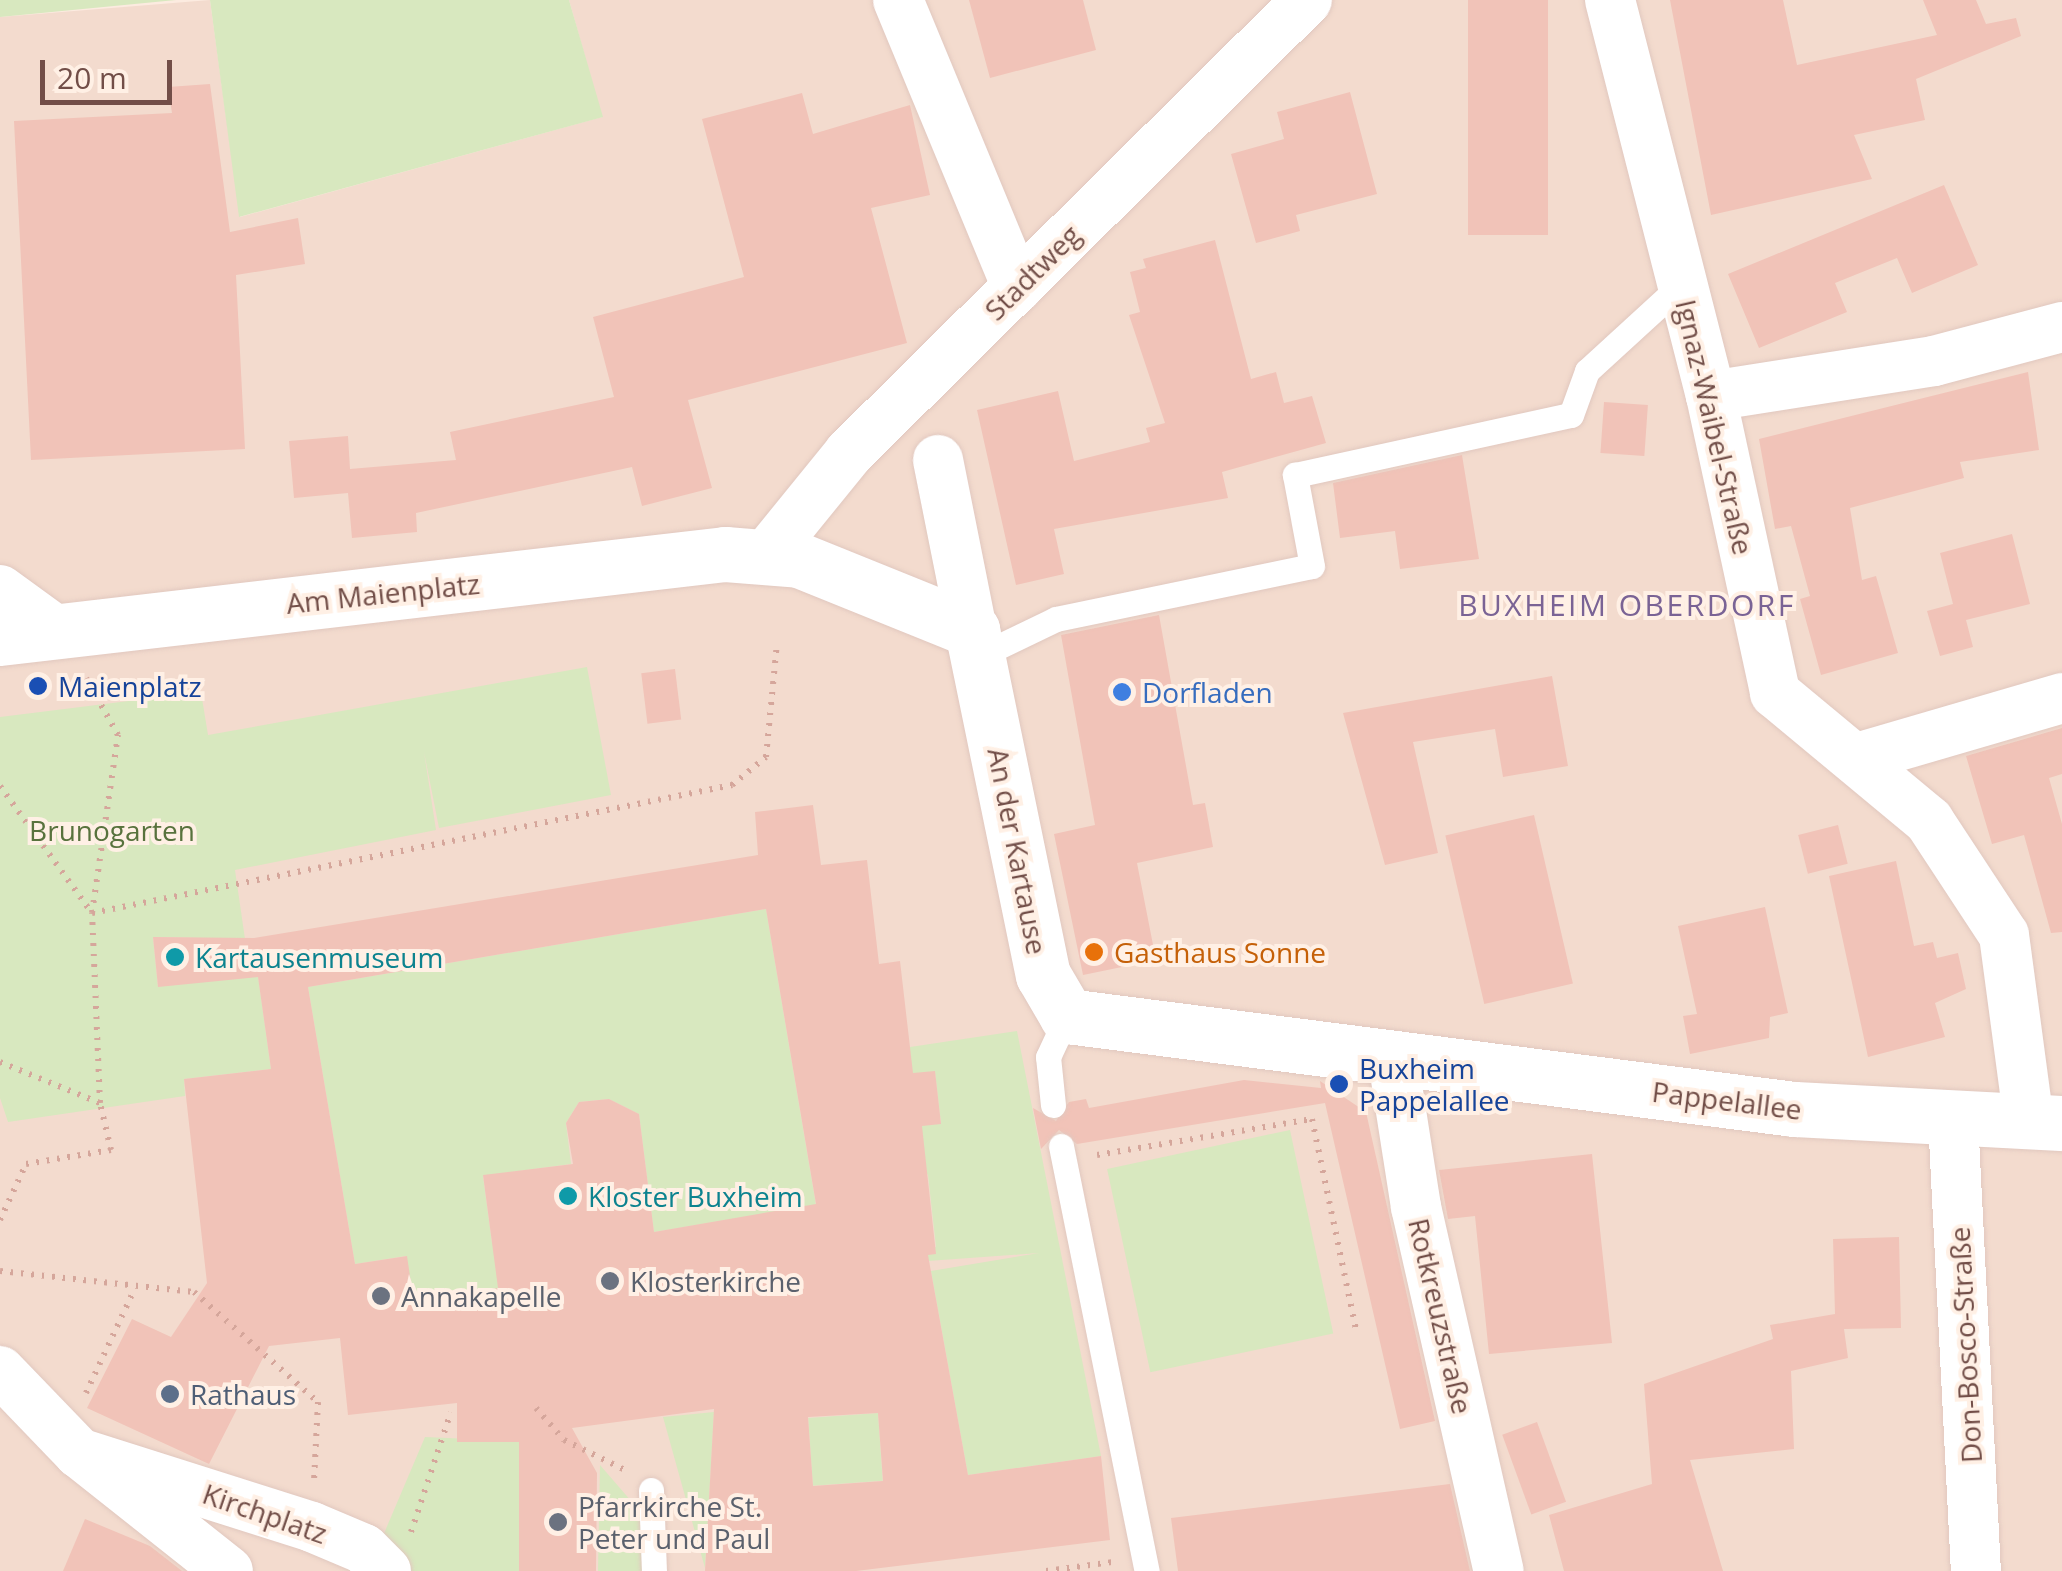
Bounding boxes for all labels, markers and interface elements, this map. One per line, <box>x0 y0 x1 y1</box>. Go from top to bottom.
scale bar <box>45 40 178 102</box>
text: 20 m <box>57 57 127 98</box>
street label: Stadtweg <box>977 217 1087 327</box>
street label: Ignaz-Waibel-Straße <box>1669 296 1761 558</box>
street label: Am Maienplatz <box>285 566 481 620</box>
district label: BUXHEIM OBERDORF <box>1458 587 1796 623</box>
place label: Maienplatz <box>58 669 202 703</box>
marker: Maienplatz <box>27 675 49 697</box>
place label: Dorfladen <box>1142 675 1273 709</box>
marker: Dorfladen <box>1111 681 1133 703</box>
street label: An der Kartause <box>982 745 1054 957</box>
park label: Brunogarten <box>29 813 195 847</box>
place label: Gasthaus Sonne <box>1114 935 1326 969</box>
place label: Kartausenmuseum <box>195 940 443 974</box>
marker: Gasthaus Sonne <box>1083 941 1105 963</box>
marker: Kartausenmuseum <box>164 946 186 968</box>
place label: Buxheim Pappelallee <box>1359 1051 1510 1117</box>
marker: Buxheim Pappelallee <box>1328 1073 1350 1095</box>
street label: Pappelallee <box>1650 1074 1804 1126</box>
place label: Kloster Buxheim <box>588 1179 803 1213</box>
marker: Kloster Buxheim <box>557 1185 579 1207</box>
street label: Rotkreuzstraße <box>1402 1215 1480 1417</box>
street label: Don-Bosco-Straße <box>1942 1226 1988 1464</box>
place label: Klosterkirche <box>630 1264 801 1298</box>
marker: Klosterkirche <box>599 1270 621 1292</box>
place label: Annakapelle <box>401 1279 562 1313</box>
marker: Annakapelle <box>370 1285 392 1307</box>
place label: Rathaus <box>190 1377 296 1411</box>
marker: Rathaus <box>159 1383 181 1405</box>
street label: Kirchplatz <box>198 1476 332 1550</box>
place label: Pfarrkirche St. Peter und Paul <box>578 1489 770 1555</box>
marker: Pfarrkirche St. Peter und Paul <box>547 1511 569 1533</box>

